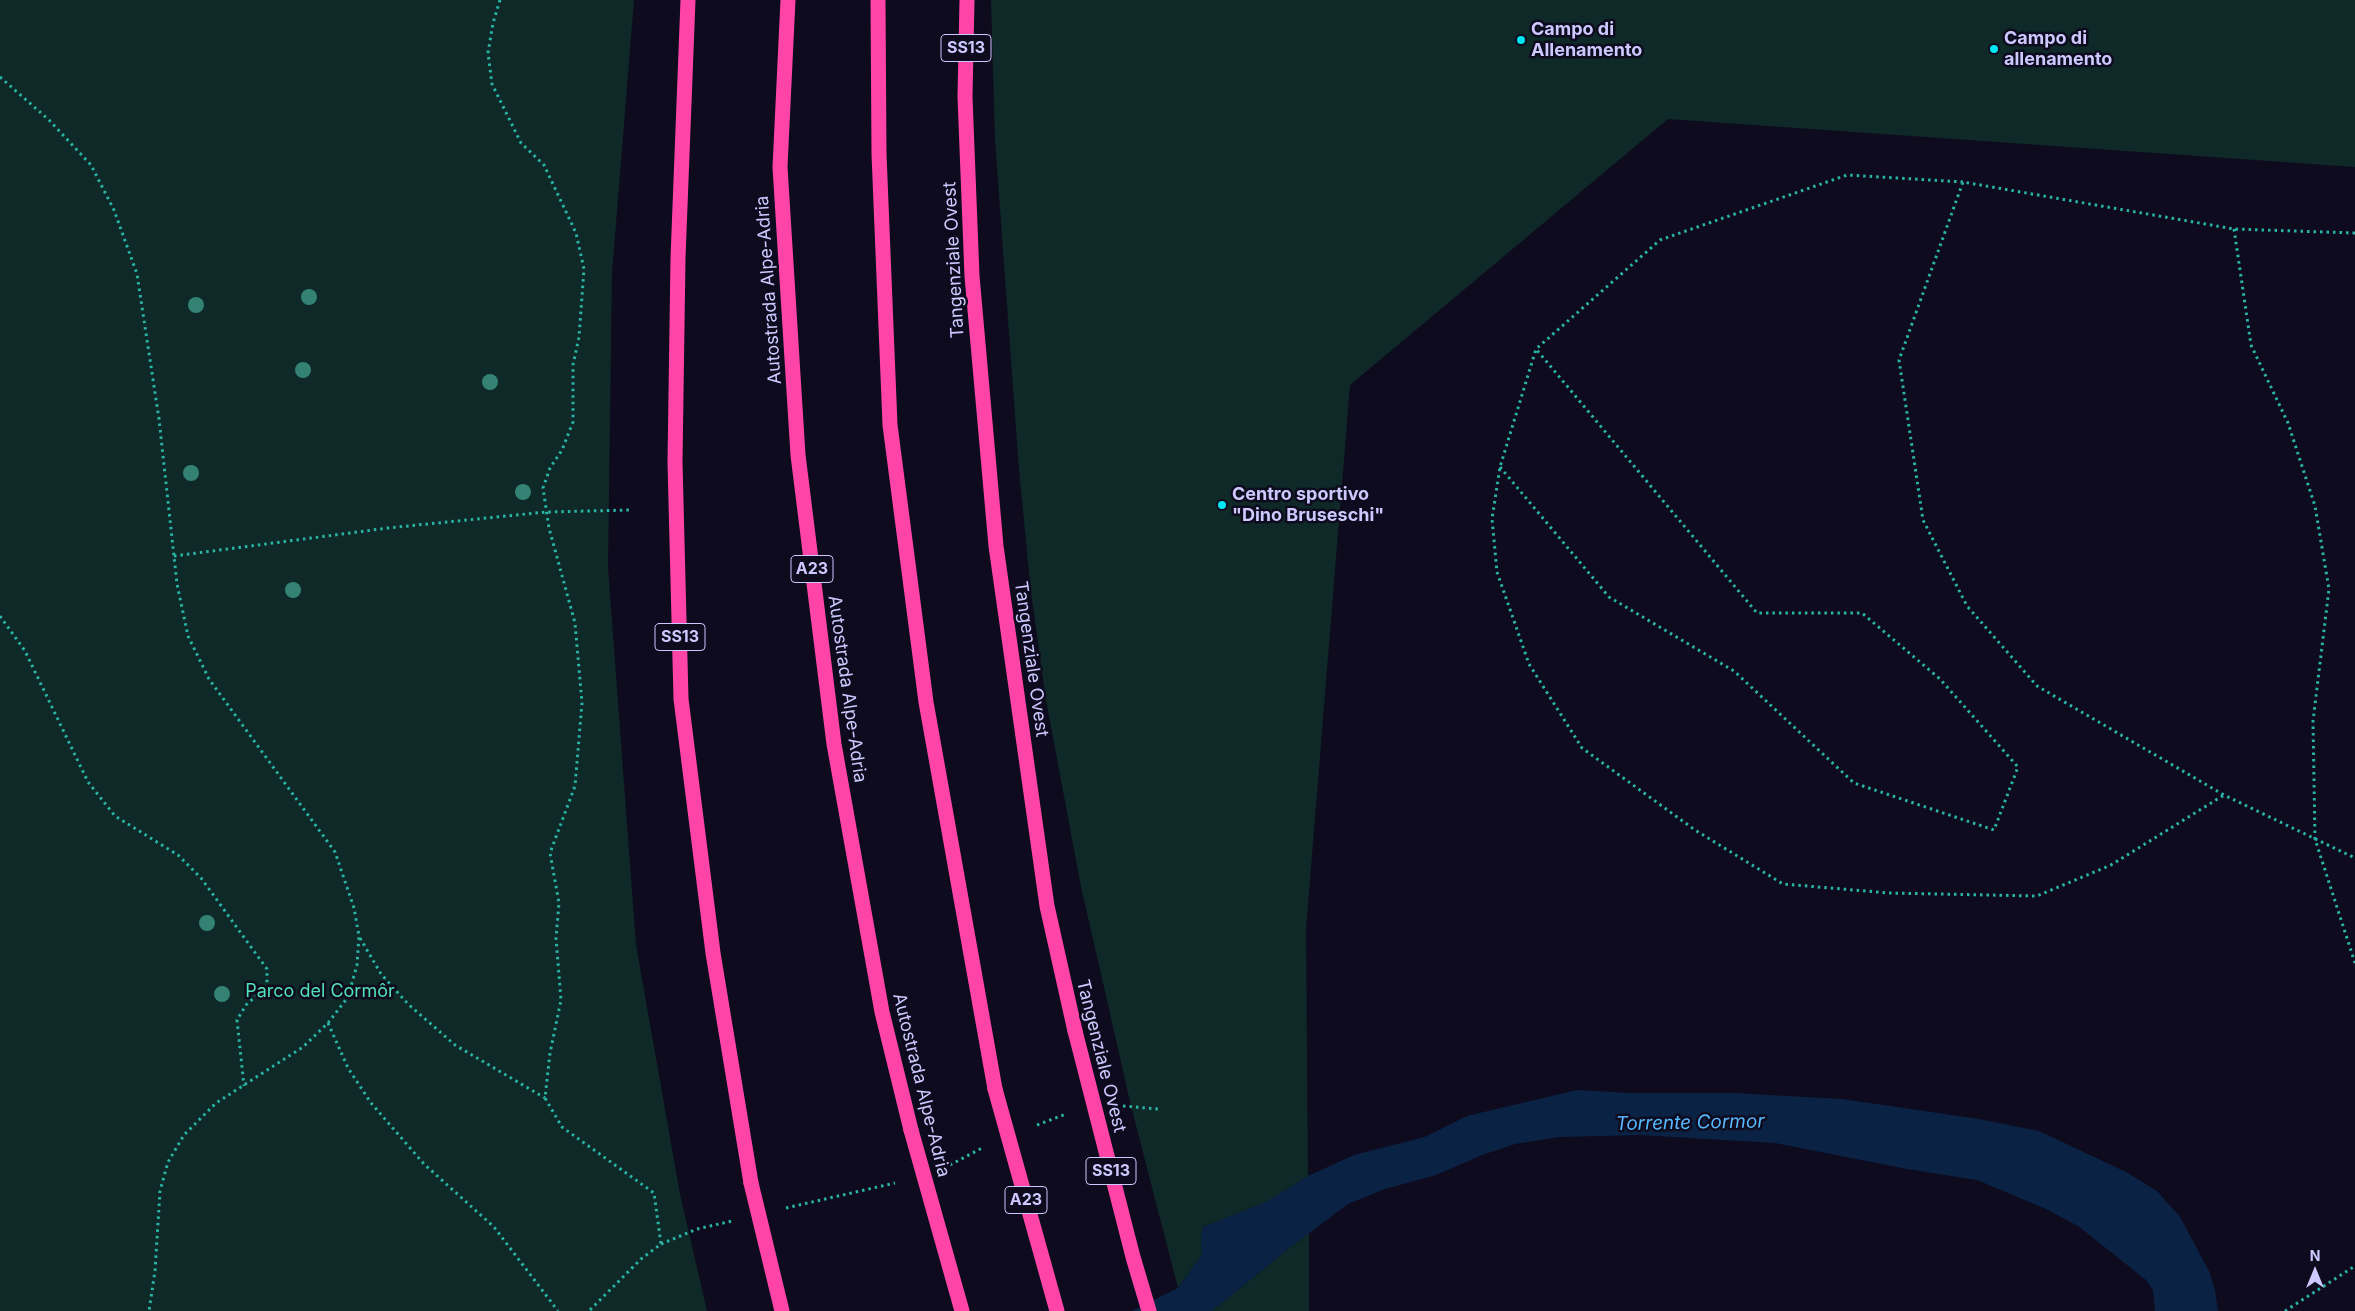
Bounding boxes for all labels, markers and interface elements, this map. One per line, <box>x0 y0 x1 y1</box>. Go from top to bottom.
place label: Campo di Allenamento <box>1531 19 1642 62</box>
place label: Campo di allenamento <box>2004 28 2112 70</box>
road number: SS13 <box>941 34 991 62</box>
marker: Campo di Allenamento <box>1515 34 1527 46</box>
marker: Campo di allenamento <box>1988 43 2000 55</box>
street label: Tangenziale Ovest <box>939 181 969 339</box>
street label: Autostrada Alpe-Adria <box>752 195 786 385</box>
place label: Centro sportivo "Dino Bruseschi" <box>1232 484 1384 526</box>
marker: Centro sportivo "Dino Bruseschi" <box>1216 499 1228 511</box>
road number: A23 <box>791 556 833 582</box>
street label: Tangenziale Ovest <box>1009 580 1053 738</box>
street label: Autostrada Alpe-Adria <box>823 594 871 784</box>
road number: SS13 <box>655 624 705 650</box>
street label: Tangenziale Ovest <box>1072 977 1130 1135</box>
park label: Parco del Cormôr <box>245 981 395 1003</box>
street label: Autostrada Alpe-Adria <box>888 991 954 1179</box>
water label: Torrente Cormor <box>1615 1110 1765 1136</box>
road number: SS13 <box>1086 1158 1136 1184</box>
road number: A23 <box>1005 1186 1047 1214</box>
north arrow <box>2290 1246 2340 1296</box>
text: N <box>2310 1247 2320 1264</box>

